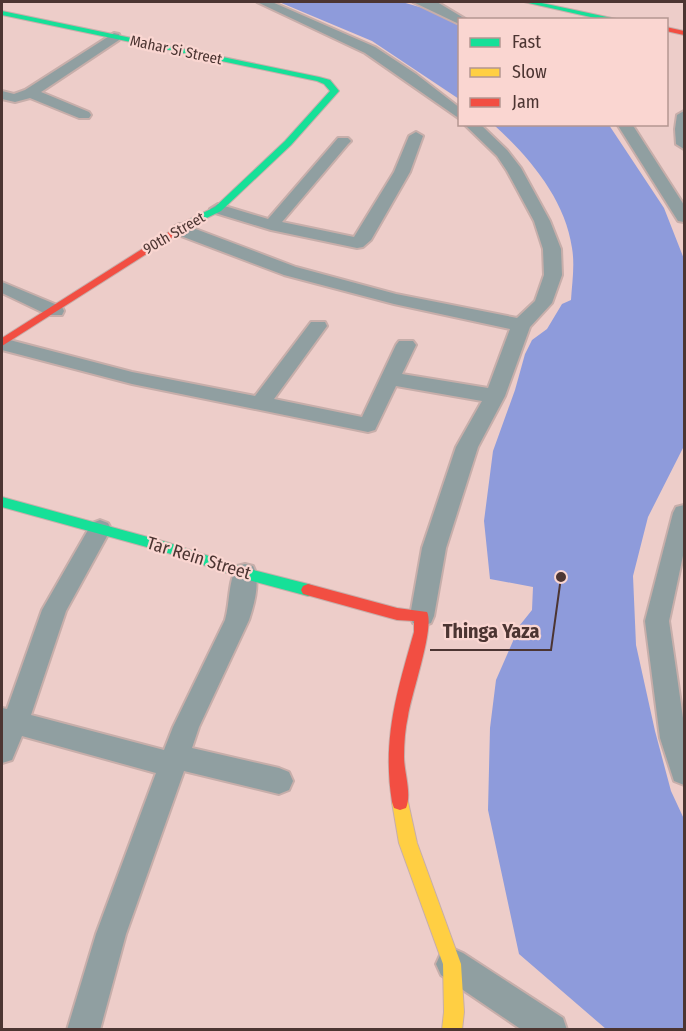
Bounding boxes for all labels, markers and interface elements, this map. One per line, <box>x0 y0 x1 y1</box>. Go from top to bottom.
legend <box>458 18 668 126</box>
street label: Mahar Si Street <box>128 31 224 69</box>
text: Fast <box>512 31 541 53</box>
text: Slow <box>512 61 547 83</box>
text: Jam <box>512 91 540 113</box>
street label: 90th Street <box>140 208 208 258</box>
street label: Tar Rein Street <box>144 532 254 584</box>
callout: Thinga Yaza <box>430 612 551 650</box>
text: Thinga Yaza <box>443 619 539 643</box>

